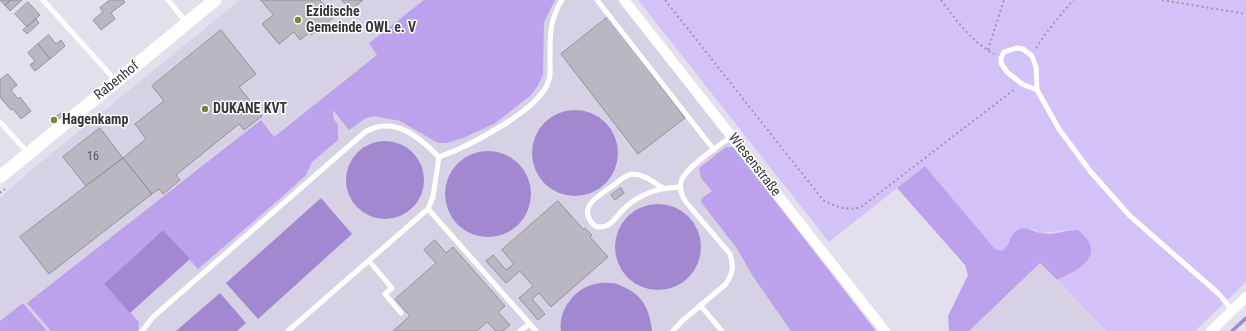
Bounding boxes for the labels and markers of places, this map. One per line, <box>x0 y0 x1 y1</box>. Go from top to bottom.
place label: Ezidische Gemeinde OWL e. V <box>306 4 416 36</box>
marker: Ezidische Gemeinde OWL e. V <box>293 15 303 25</box>
place label: DUKANE KVT <box>213 101 287 117</box>
marker: DUKANE KVT <box>200 104 210 114</box>
place label: Hagenkamp <box>62 112 128 128</box>
marker: Hagenkamp <box>49 115 59 125</box>

